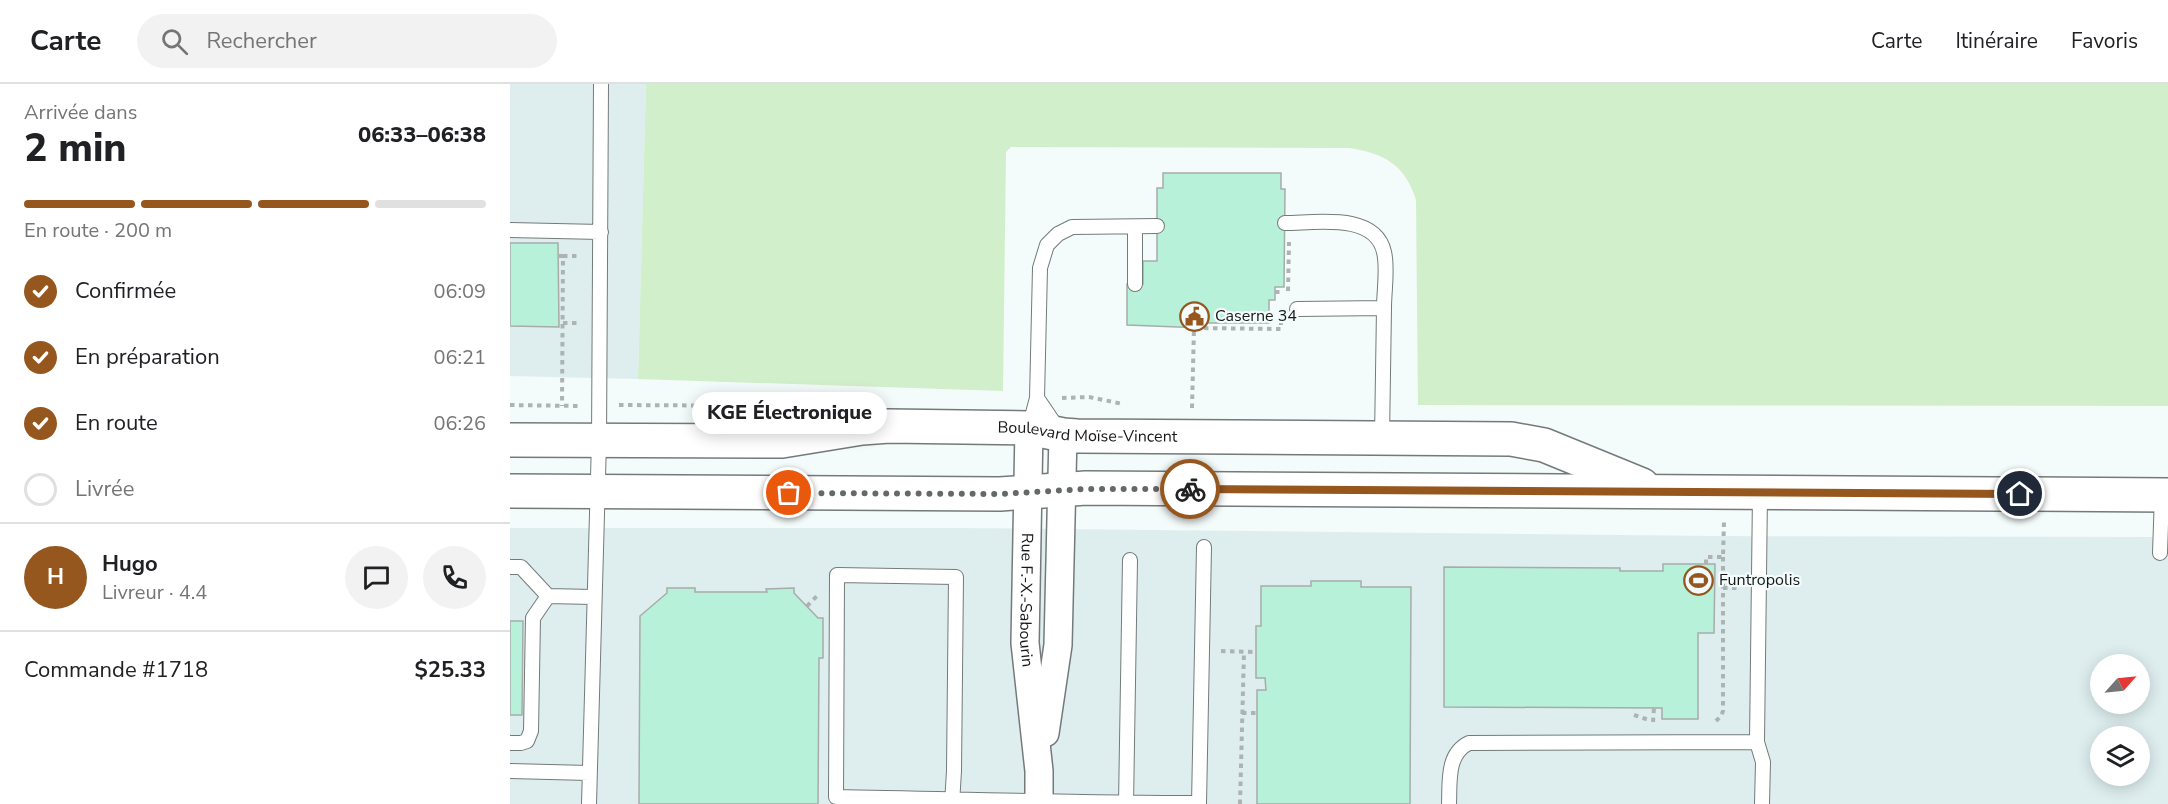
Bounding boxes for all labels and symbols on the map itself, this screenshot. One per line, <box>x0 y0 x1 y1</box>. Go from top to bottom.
public building icon: Caserne 34 <box>1178 300 1210 332</box>
place label: Caserne 34 <box>1215 305 1297 327</box>
callout: KGE Électronique <box>692 391 886 433</box>
street label: Boulevard Moïse-Vincent <box>997 417 1178 448</box>
courier <box>1160 459 1220 519</box>
pin <box>763 467 814 518</box>
pin <box>1994 468 2045 519</box>
street label: Rue F.-X.-Sabourin <box>1014 533 1039 668</box>
sports icon: Funtropolis <box>1682 564 1714 596</box>
place label: Funtropolis <box>1719 569 1800 591</box>
north arrow <box>2090 654 2150 714</box>

